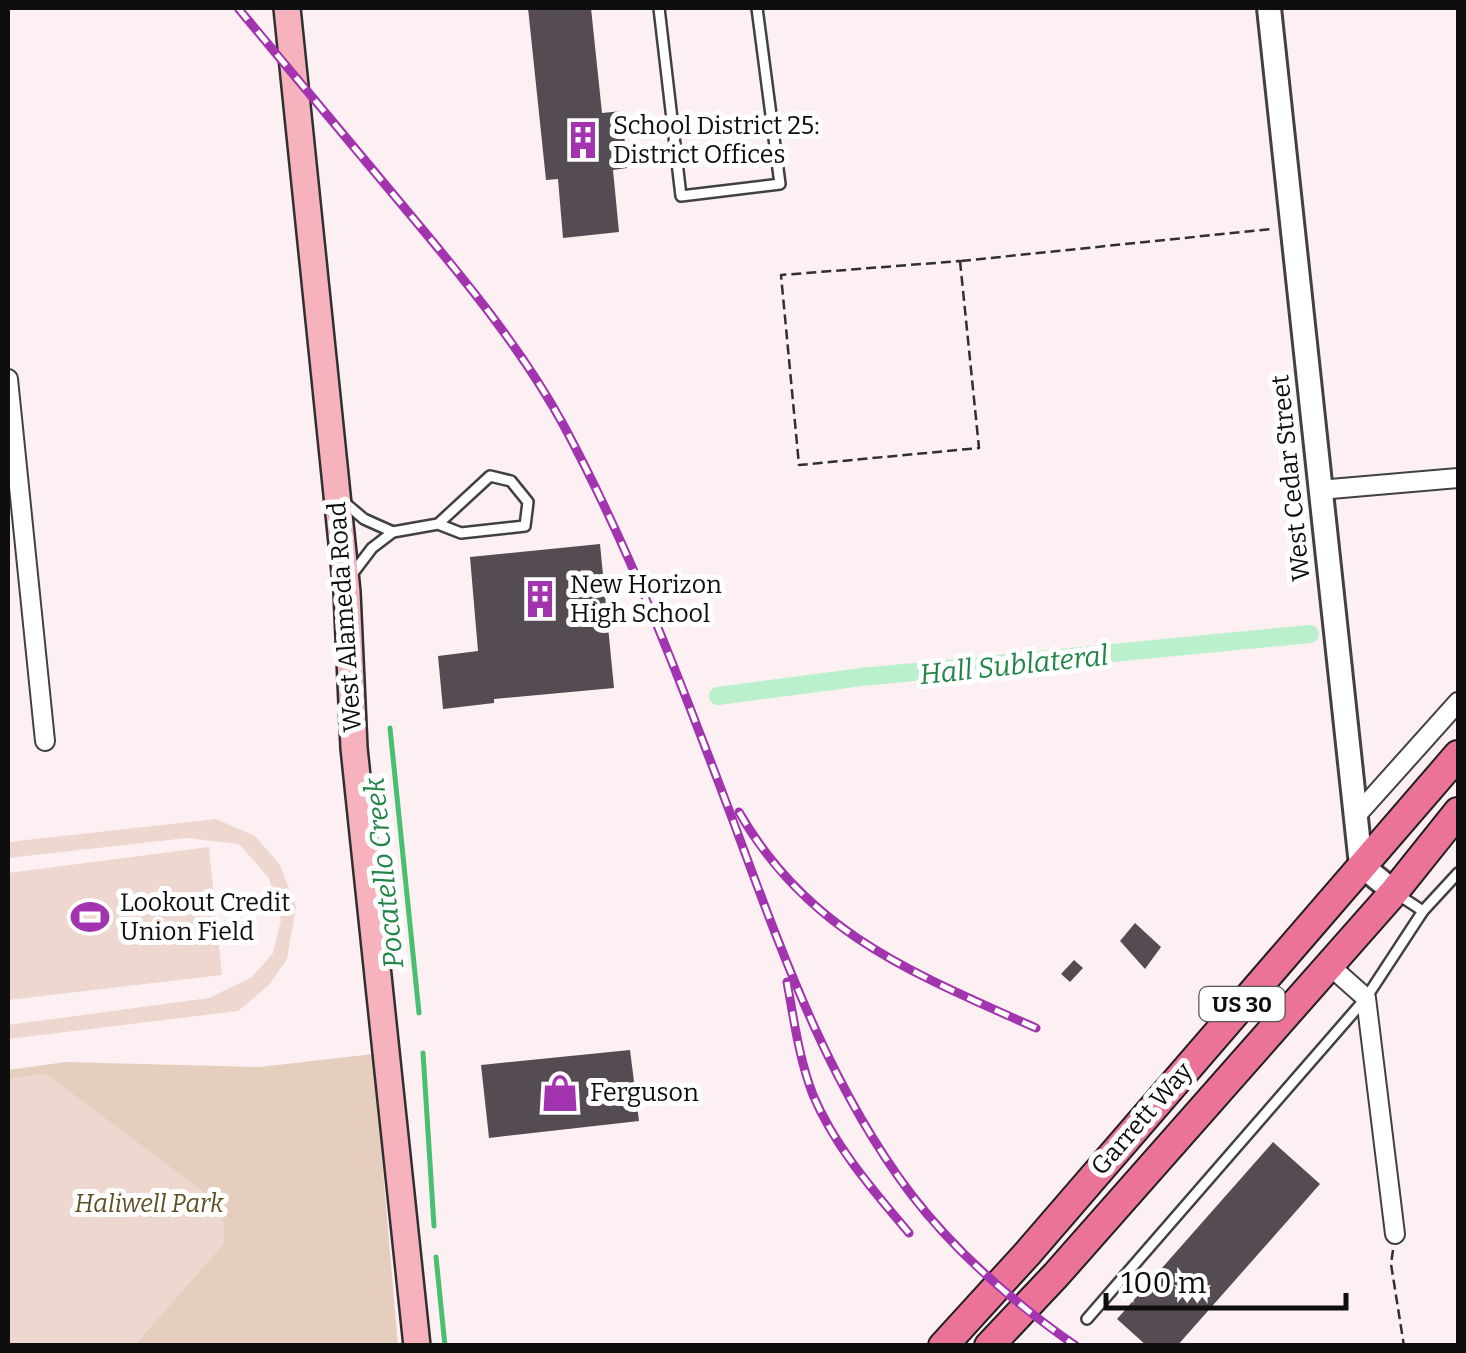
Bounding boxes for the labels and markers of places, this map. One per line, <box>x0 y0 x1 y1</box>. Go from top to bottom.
place label: School District 25: District Offices <box>613 111 819 170</box>
building icon: School District 25: District Offices <box>562 119 604 161</box>
place label: New Horizon High School <box>570 570 722 629</box>
building icon: New Horizon High School <box>519 578 561 620</box>
place label: Lookout Credit Union Field <box>120 888 290 947</box>
sports icon: Lookout Credit Union Field <box>69 896 111 938</box>
shop icon: Ferguson <box>539 1072 581 1114</box>
place label: Ferguson <box>590 1078 699 1108</box>

